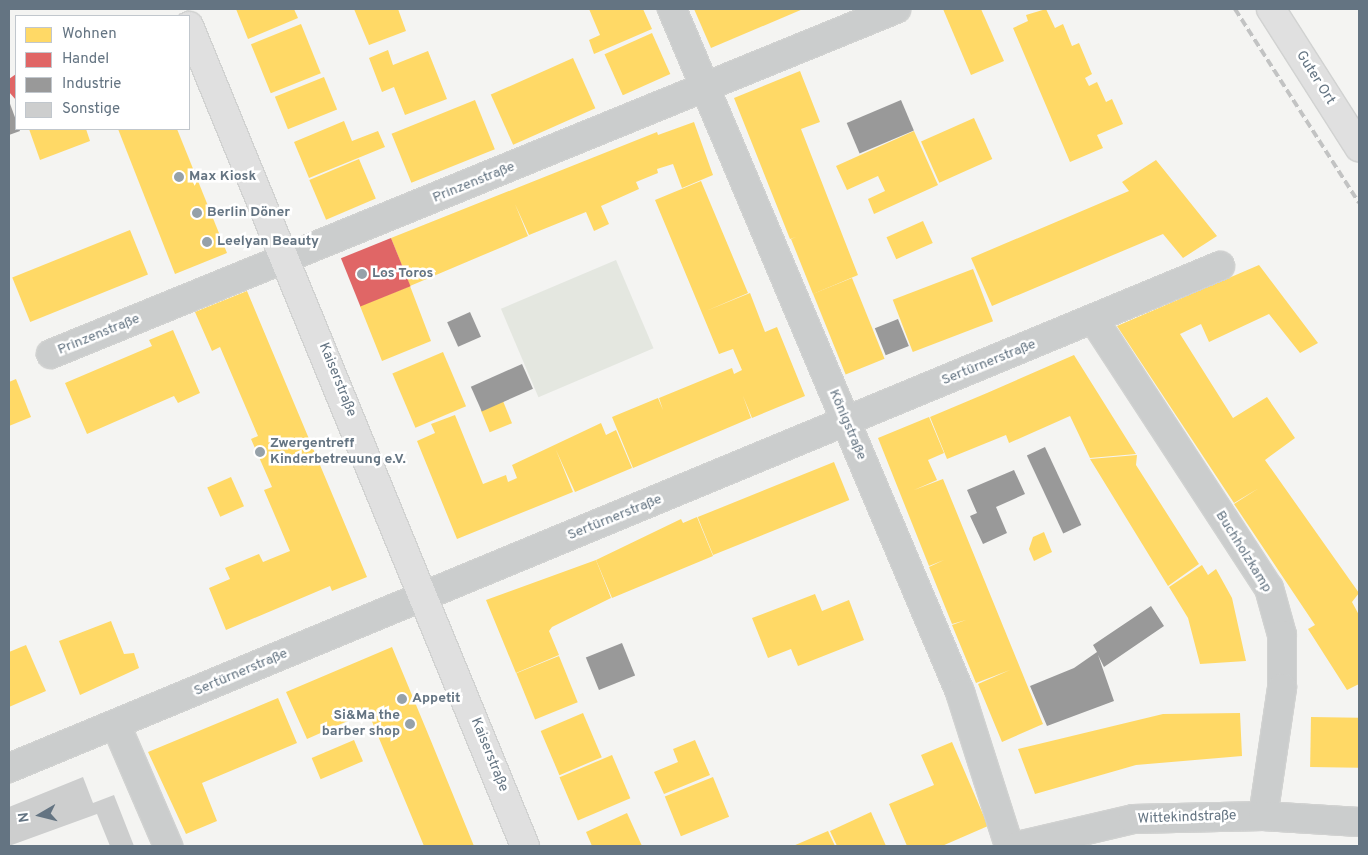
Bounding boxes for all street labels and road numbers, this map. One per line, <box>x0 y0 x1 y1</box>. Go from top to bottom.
street label: Guter Ort <box>1292 48 1338 108</box>
street label: Prinzenstraße <box>430 159 518 207</box>
street label: Prinzenstraße <box>55 311 143 359</box>
street label: Sertürnerstraße <box>939 336 1039 390</box>
street label: Kaiserstraße <box>315 341 359 419</box>
street label: Königstraße <box>825 387 869 463</box>
street label: Sertürnerstraße <box>565 491 665 545</box>
street label: Buchholzkamp <box>1211 508 1275 596</box>
street label: Sertürnerstraße <box>192 646 290 700</box>
street label: Kaiserstraße <box>467 716 511 794</box>
street label: Wittekindstraße <box>1137 808 1237 828</box>

